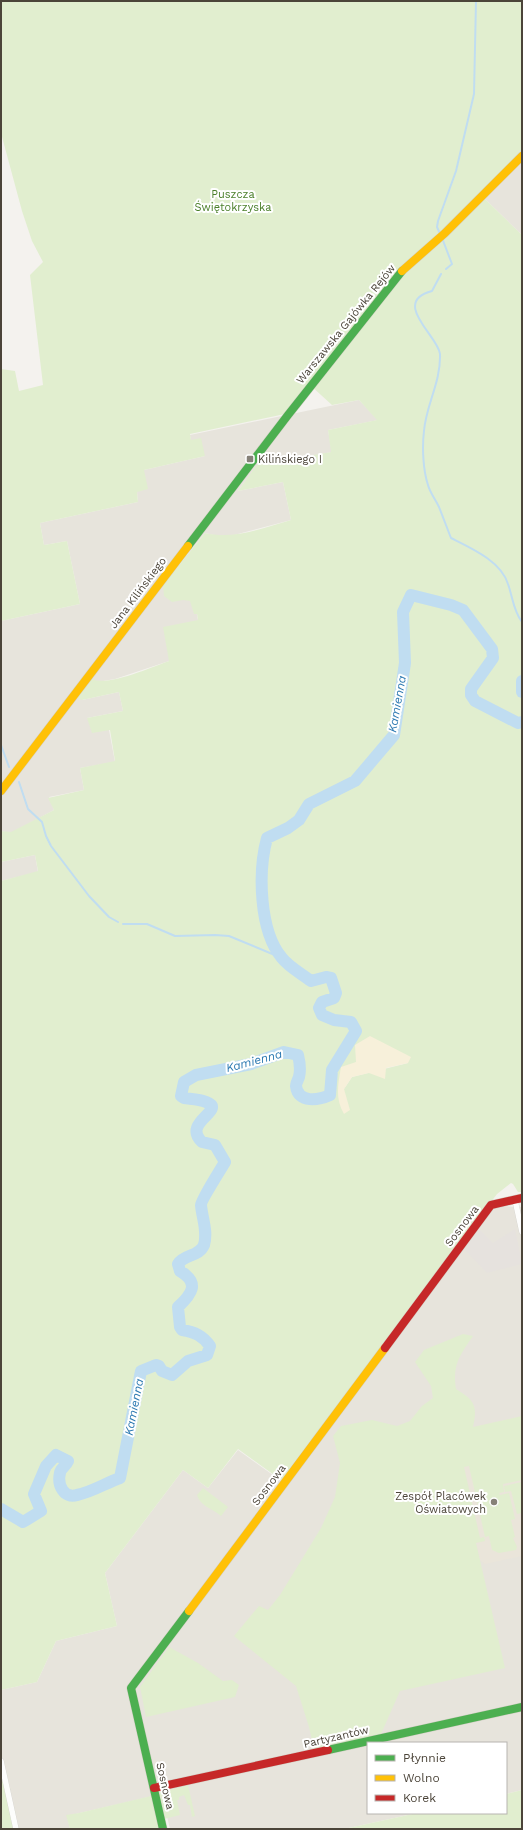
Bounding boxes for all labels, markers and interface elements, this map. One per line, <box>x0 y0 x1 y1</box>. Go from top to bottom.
park label: Puszcza Świętokrzyska <box>195 188 271 214</box>
street label: Warszawska Gajówka Rejów <box>294 262 398 386</box>
place label: Kilińskiego I <box>258 453 322 466</box>
marker: Kilińskiego I <box>245 454 255 464</box>
street label: Jana Kilińskiego <box>107 555 169 631</box>
water label: Kamienna <box>385 674 409 733</box>
water label: Kamienna <box>224 1047 284 1075</box>
street label: Sosnowa <box>442 1203 482 1249</box>
water label: Kamienna <box>122 1377 146 1437</box>
street label: Sosnowa <box>249 1462 289 1508</box>
place label: Zespół Placówek Oświatowych <box>395 1490 486 1516</box>
marker: Zespół Placówek Oświatowych <box>489 1497 499 1507</box>
street label: Partyzantów <box>302 1723 370 1751</box>
legend <box>367 1742 507 1814</box>
text: Płynnie <box>403 1751 446 1765</box>
street label: Sosnowa <box>153 1761 177 1811</box>
text: Wolno <box>403 1771 440 1785</box>
text: Korek <box>403 1791 436 1805</box>

